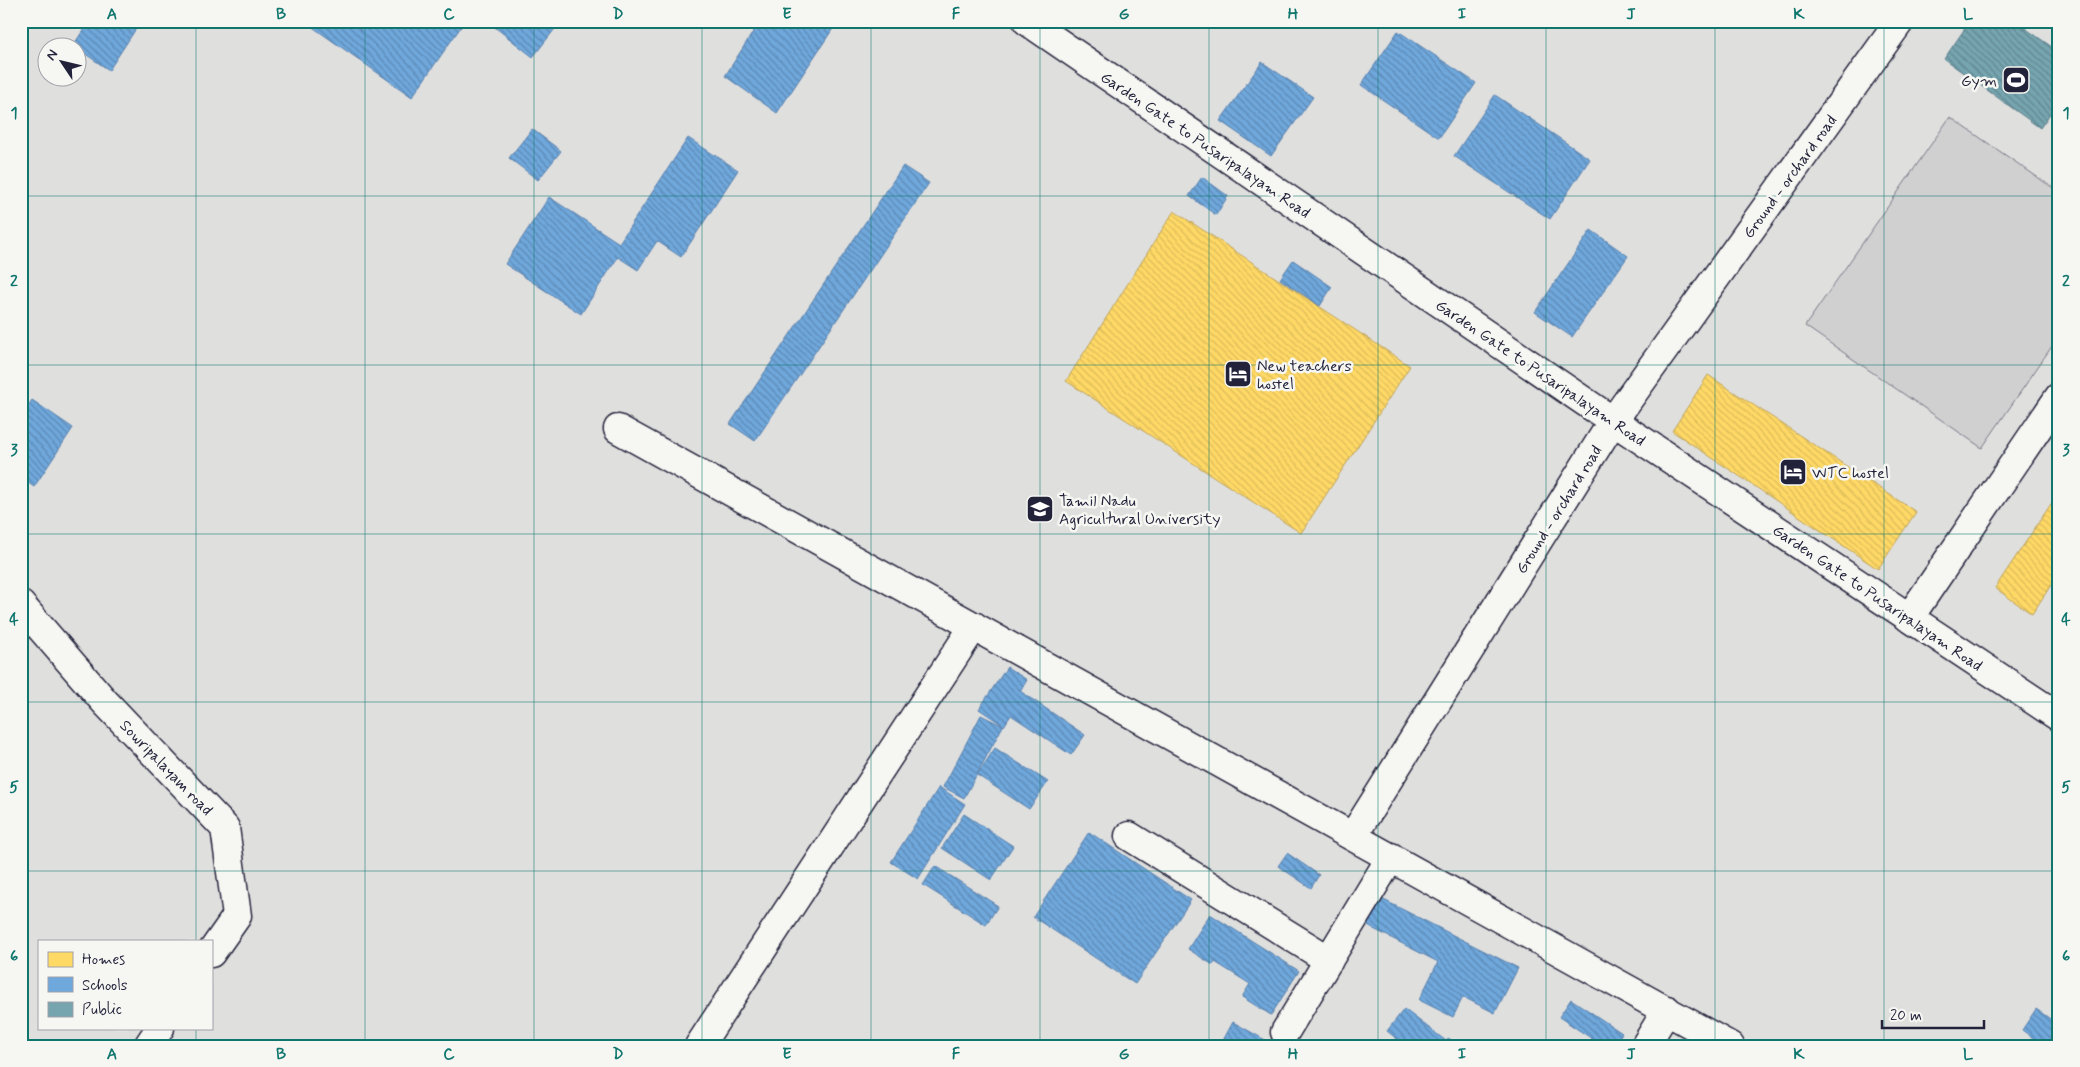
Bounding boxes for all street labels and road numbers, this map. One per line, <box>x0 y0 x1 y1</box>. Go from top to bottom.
street label: Garden Gate to Pusaripalayam Road <box>1096 67 1314 224</box>
street label: Ground - orchard road <box>1738 111 1842 243</box>
street label: Garden Gate to Pusaripalayam Road <box>1431 295 1649 452</box>
street label: Ground - orchard road <box>1511 442 1607 578</box>
street label: Garden Gate to Pusaripalayam Road <box>1768 520 1986 677</box>
street label: Sowripalayam road <box>115 716 217 820</box>

